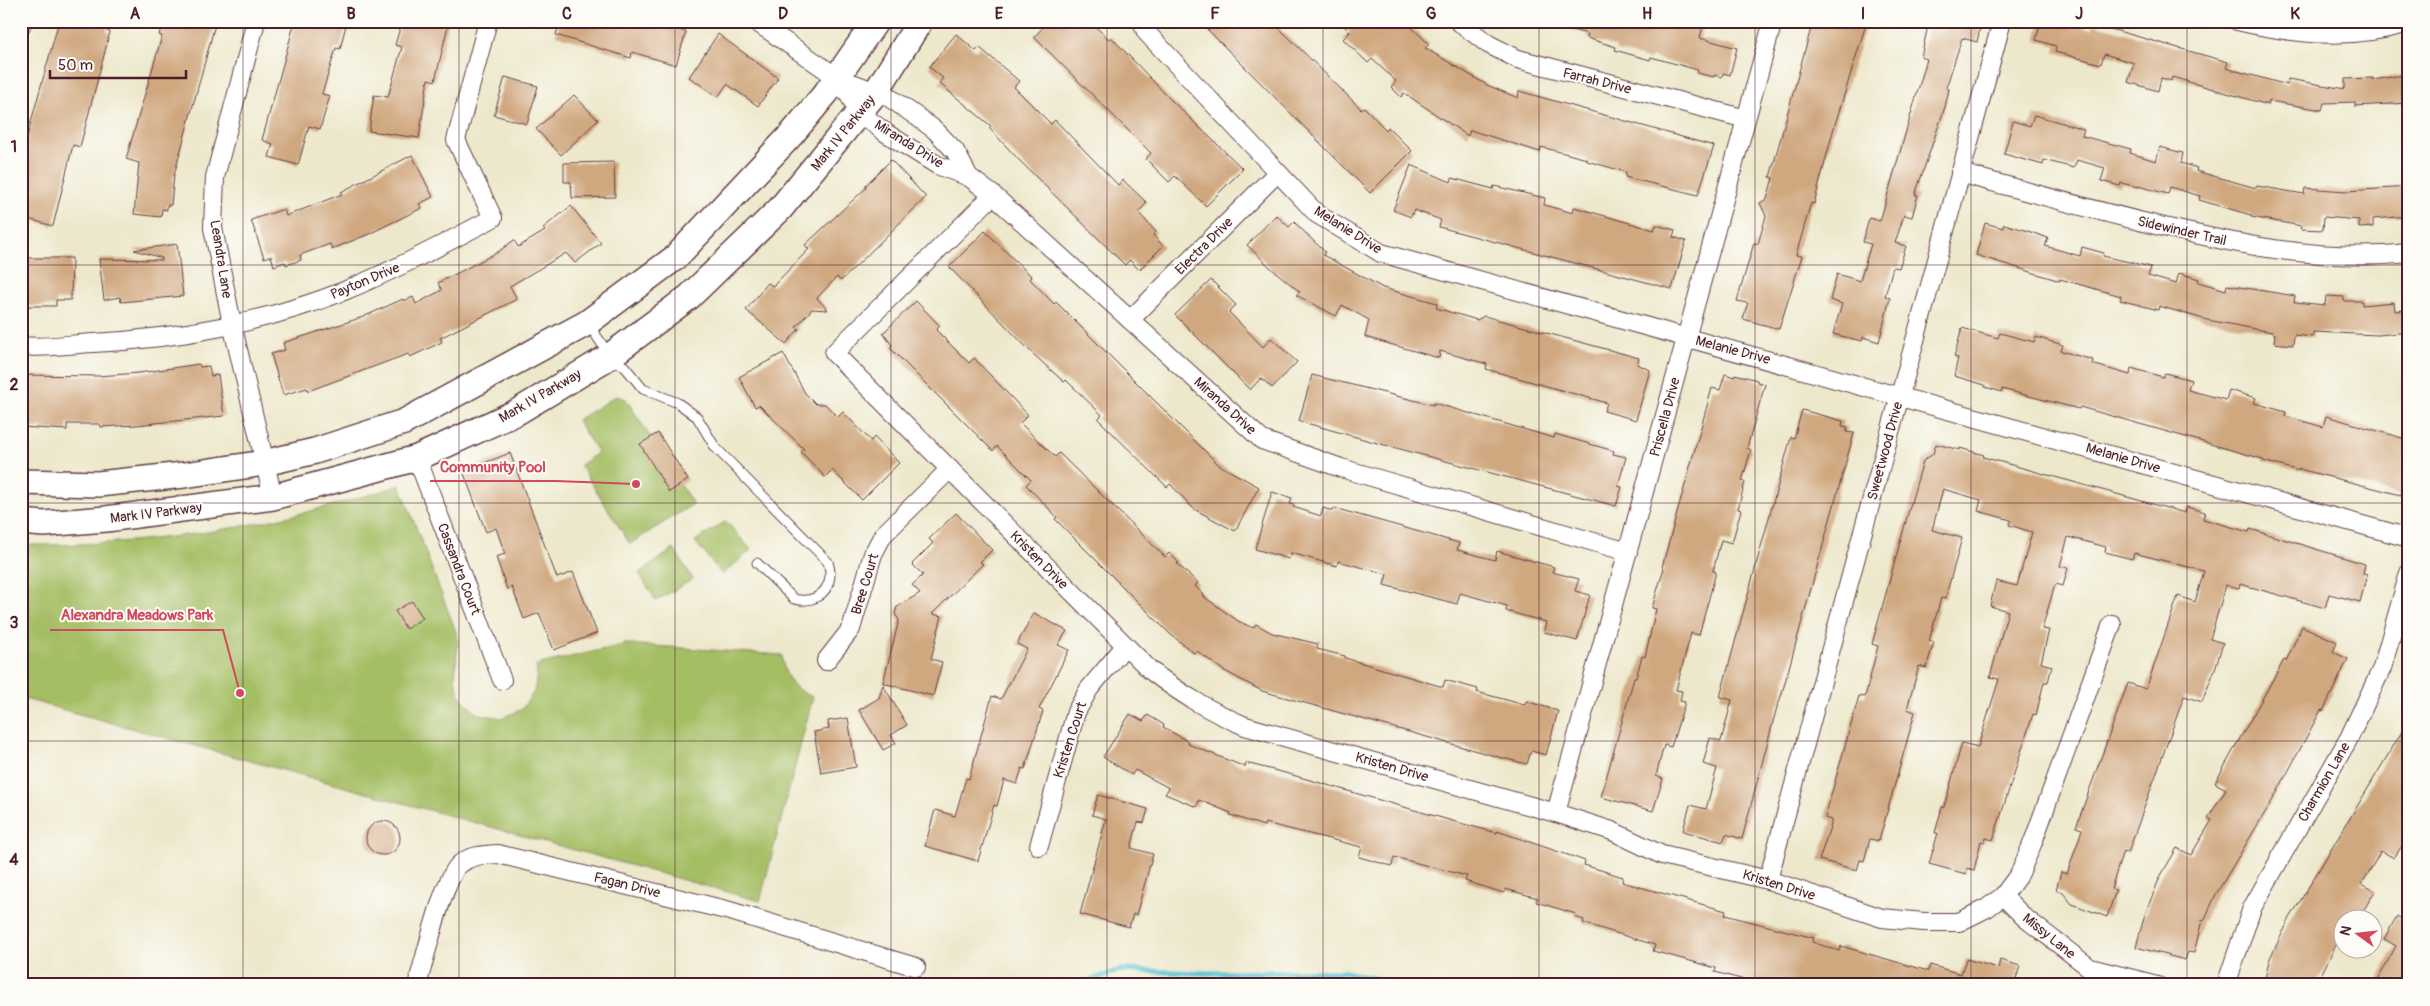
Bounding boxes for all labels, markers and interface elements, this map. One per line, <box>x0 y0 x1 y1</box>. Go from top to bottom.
text: A <box>130 4 141 24</box>
text: B <box>346 4 356 24</box>
text: C <box>562 4 572 24</box>
text: D <box>778 4 788 24</box>
text: E <box>995 4 1004 24</box>
text: F <box>1210 4 1220 24</box>
text: G <box>1426 4 1437 24</box>
text: H <box>1642 4 1652 24</box>
text: I <box>1861 4 1865 24</box>
text: J <box>2075 4 2083 24</box>
text: K <box>2290 4 2300 24</box>
scale bar <box>50 48 186 80</box>
text: 50 m <box>58 56 93 75</box>
street label: Farrah Drive <box>1561 64 1633 98</box>
street label: Mark IV Parkway <box>807 92 879 174</box>
street label: Miranda Drive <box>871 116 947 172</box>
text: 1 <box>11 137 17 157</box>
street label: Melanie Drive <box>1311 202 1385 258</box>
street label: Sidewinder Trail <box>2136 212 2228 250</box>
street label: Electra Drive <box>1172 214 1236 278</box>
street label: Leandra Lane <box>206 219 236 299</box>
street label: Payton Drive <box>328 259 402 303</box>
street label: Melanie Drive <box>1694 332 1772 368</box>
street label: Mark IV Parkway <box>496 366 584 426</box>
street label: Miranda Drive <box>1190 374 1260 438</box>
text: 2 <box>10 375 19 395</box>
street label: Priscella Drive <box>1646 375 1684 458</box>
street label: Sweetwood Drive <box>1864 400 1906 502</box>
street label: Melanie Drive <box>2084 439 2162 477</box>
callout: Community Pool <box>430 451 556 481</box>
text: Community Pool <box>440 458 546 477</box>
street label: Mark IV Parkway <box>109 499 203 527</box>
street label: Cassandra Court <box>434 521 484 618</box>
street label: Kristen Drive <box>1006 527 1072 593</box>
street label: Bree Court <box>848 551 882 617</box>
callout: Alexandra Meadows Park <box>50 600 223 630</box>
text: Alexandra Meadows Park <box>61 606 214 625</box>
text: 3 <box>10 613 19 633</box>
street label: Kristen Court <box>1050 699 1090 780</box>
street label: Charmion Lane <box>2294 739 2354 825</box>
street label: Kristen Drive <box>1353 748 1431 786</box>
text: 4 <box>9 850 19 870</box>
street label: Kristen Drive <box>1741 866 1818 904</box>
street label: Fagan Drive <box>592 869 662 902</box>
north arrow <box>2332 908 2382 958</box>
street label: Missy Lane <box>2019 910 2079 962</box>
text: N <box>2336 924 2355 938</box>

